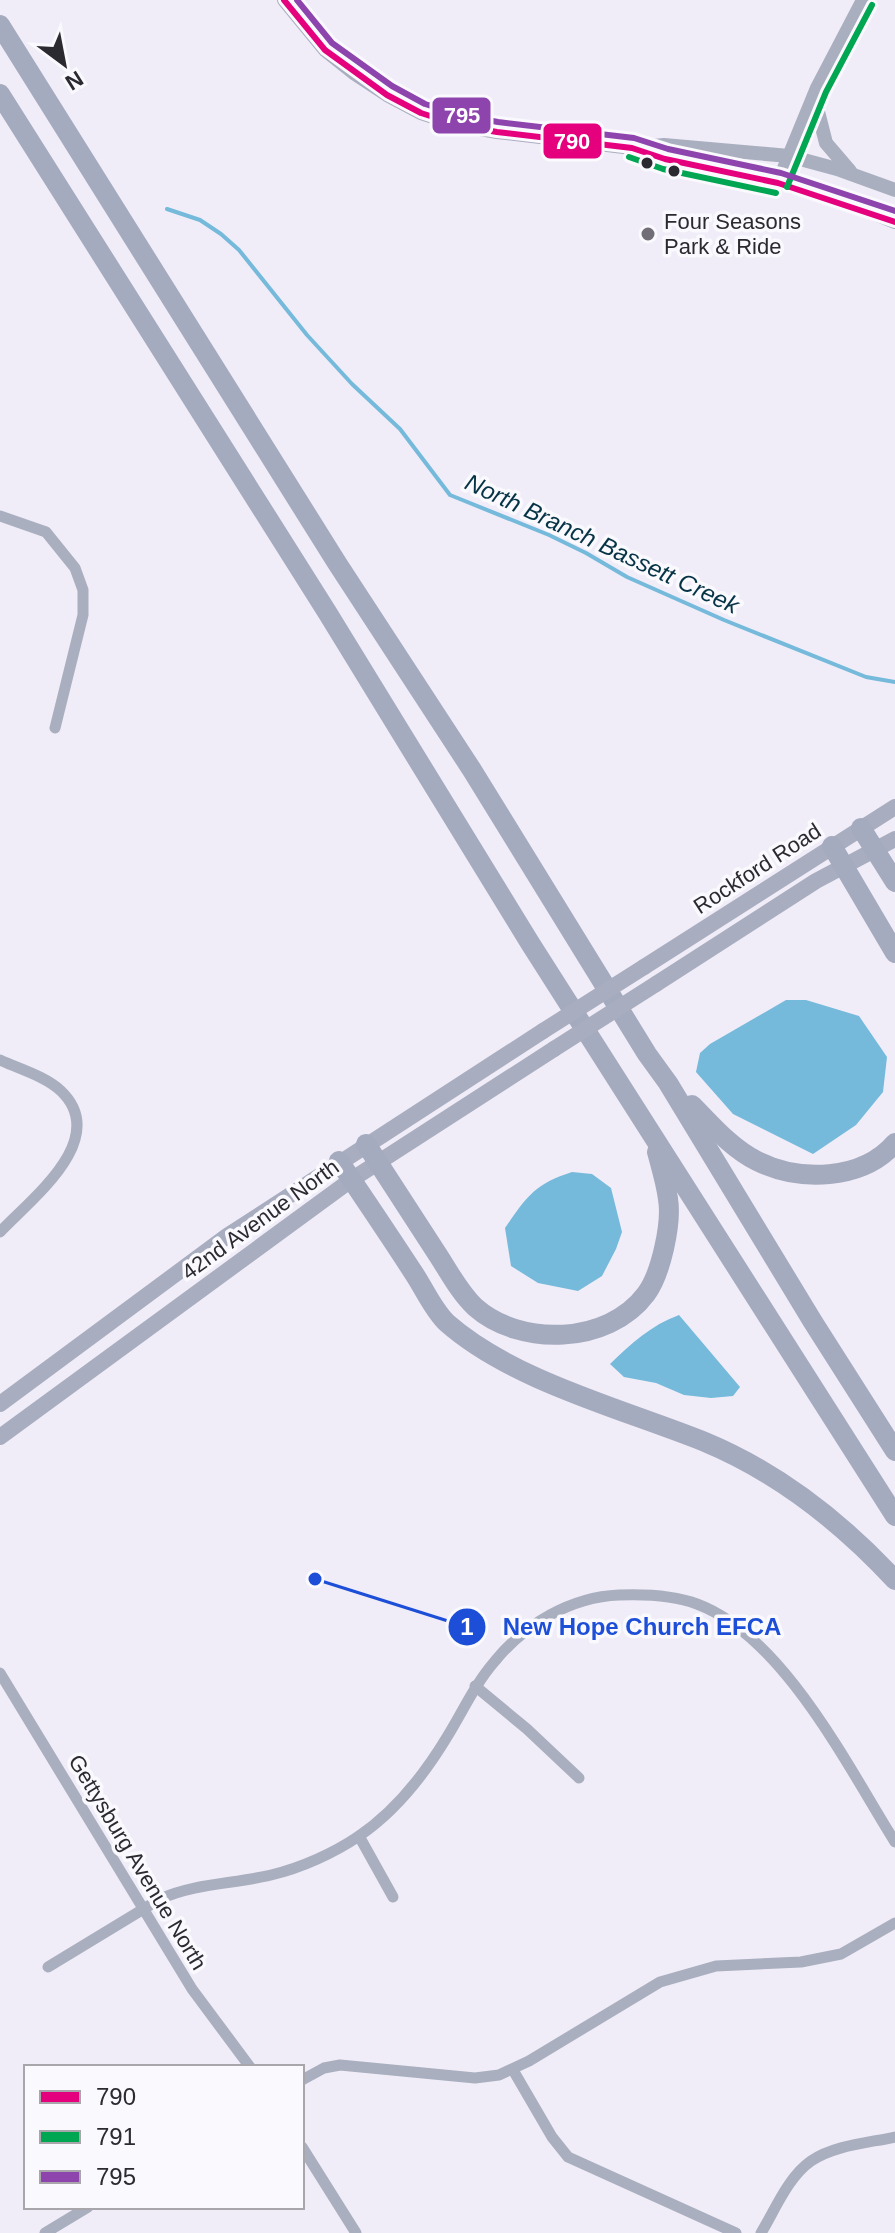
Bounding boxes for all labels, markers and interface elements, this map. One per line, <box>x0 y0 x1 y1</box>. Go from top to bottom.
north arrow <box>24 24 104 104</box>
text: N <box>61 66 88 95</box>
line badge: 795 <box>431 96 492 135</box>
text: 795 <box>444 103 480 128</box>
line badge: 790 <box>542 122 603 160</box>
text: 790 <box>554 129 590 154</box>
unlabelled marker <box>639 155 655 171</box>
unlabelled marker <box>666 163 682 179</box>
place label: Four Seasons Park & Ride <box>664 209 801 259</box>
marker: Four Seasons Park & Ride <box>639 225 657 243</box>
water label: North Branch Bassett Creek <box>461 468 745 620</box>
street label: Rockford Road <box>689 818 826 919</box>
street label: 42nd Avenue North <box>177 1154 344 1285</box>
callout: New Hope Church EFCA <box>447 1603 798 1651</box>
text: 1 <box>460 1613 474 1640</box>
text: New Hope Church EFCA <box>503 1613 781 1640</box>
street label: Gettysburg Avenue North <box>63 1750 212 1974</box>
legend <box>24 2065 304 2209</box>
text: 790 <box>96 2083 136 2110</box>
text: 791 <box>96 2123 136 2150</box>
text: 795 <box>96 2163 136 2190</box>

